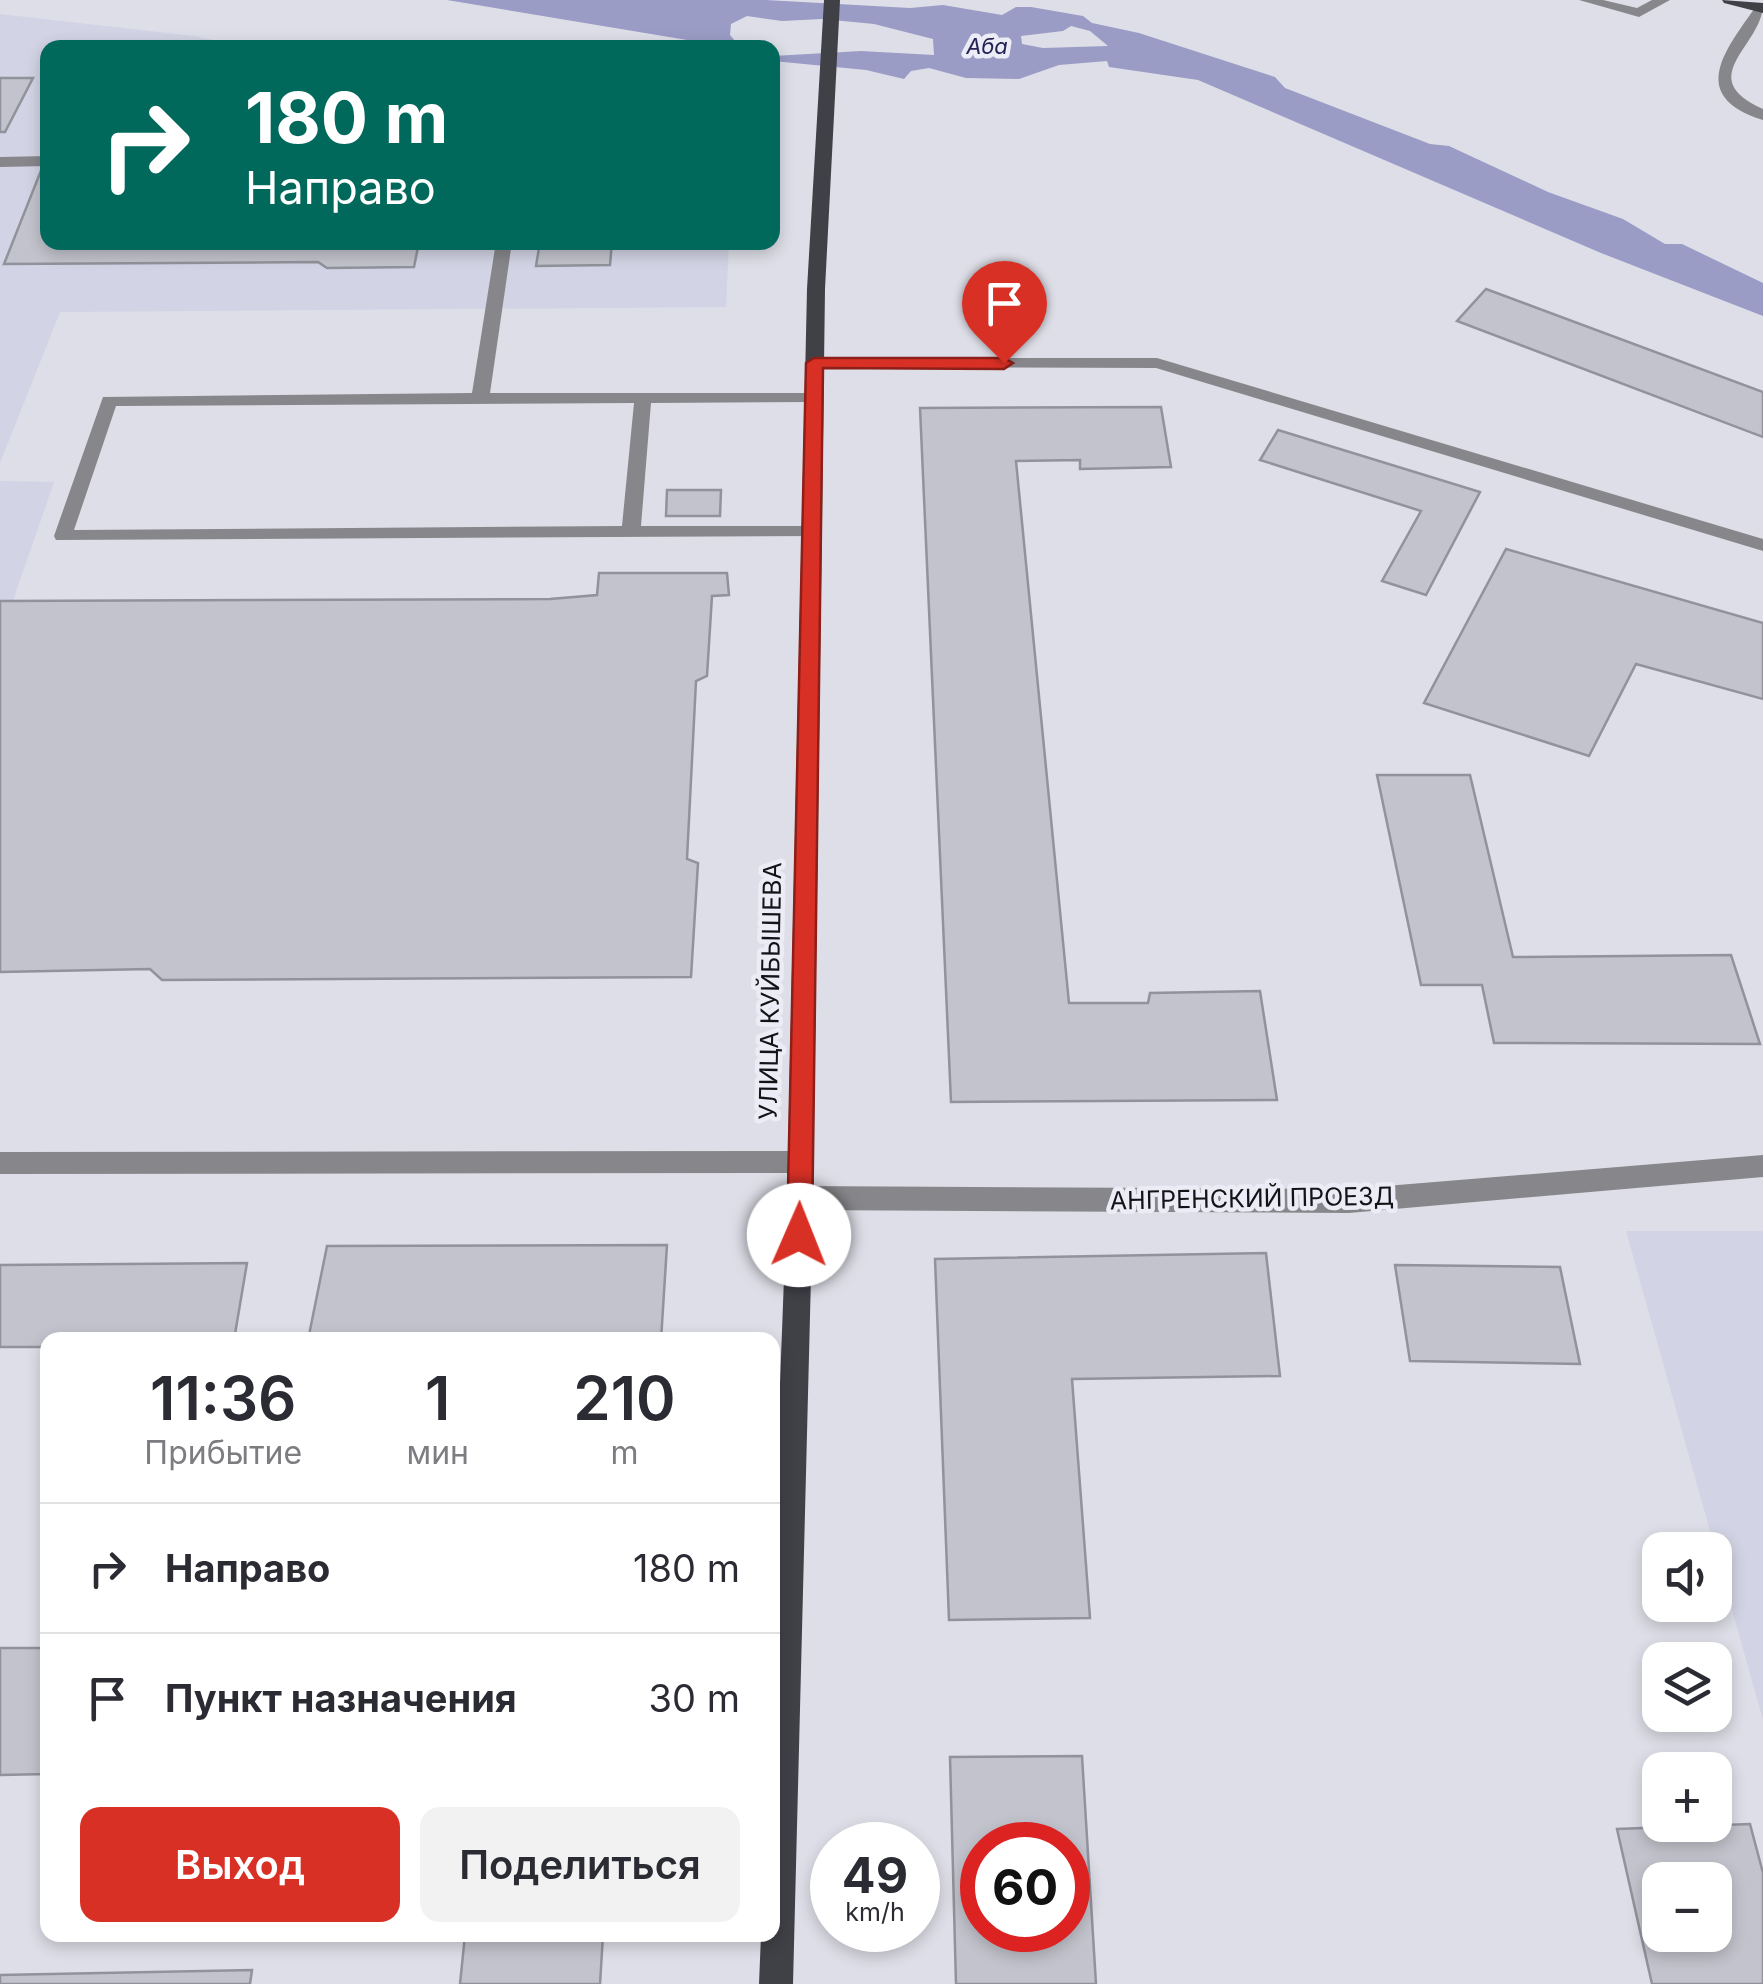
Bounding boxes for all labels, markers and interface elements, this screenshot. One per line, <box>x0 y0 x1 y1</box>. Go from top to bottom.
water label: Аба <box>965 33 1008 59</box>
text: 180 m <box>245 75 448 160</box>
icon: right <box>80 80 210 210</box>
text: Направо <box>245 160 436 215</box>
pin <box>962 261 1047 364</box>
icon: arrive <box>977 276 1032 331</box>
street label: УЛИЦА КУЙБЫШЕВА <box>752 862 787 1120</box>
street label: АНГРЕНСКИЙ ПРОЕЗД <box>1110 1180 1394 1215</box>
position arrow <box>747 1183 851 1287</box>
text: 11:36 <box>150 1362 296 1434</box>
text: 1 <box>425 1362 450 1434</box>
text: 210 <box>573 1362 676 1434</box>
text: Прибытие <box>144 1433 302 1472</box>
text: мин <box>406 1433 469 1472</box>
text: m <box>610 1433 639 1472</box>
map controls <box>1642 1532 1732 1952</box>
button: sound <box>1642 1532 1732 1622</box>
icon: right <box>80 1541 135 1596</box>
text: Направо <box>165 1545 330 1591</box>
text: 180 m <box>633 1545 740 1591</box>
button: layers <box>1642 1642 1732 1732</box>
icon: arrive <box>80 1671 135 1726</box>
text: Пункт назначения <box>165 1675 517 1721</box>
text: 30 m <box>649 1675 740 1721</box>
button: + <box>1642 1752 1732 1842</box>
button: Выход <box>80 1807 400 1922</box>
button: Поделиться <box>420 1807 740 1922</box>
speed limit sign: 60 <box>960 1822 1090 1952</box>
text: 49 <box>842 1845 908 1905</box>
button: − <box>1642 1862 1732 1952</box>
text: km/h <box>845 1897 905 1927</box>

